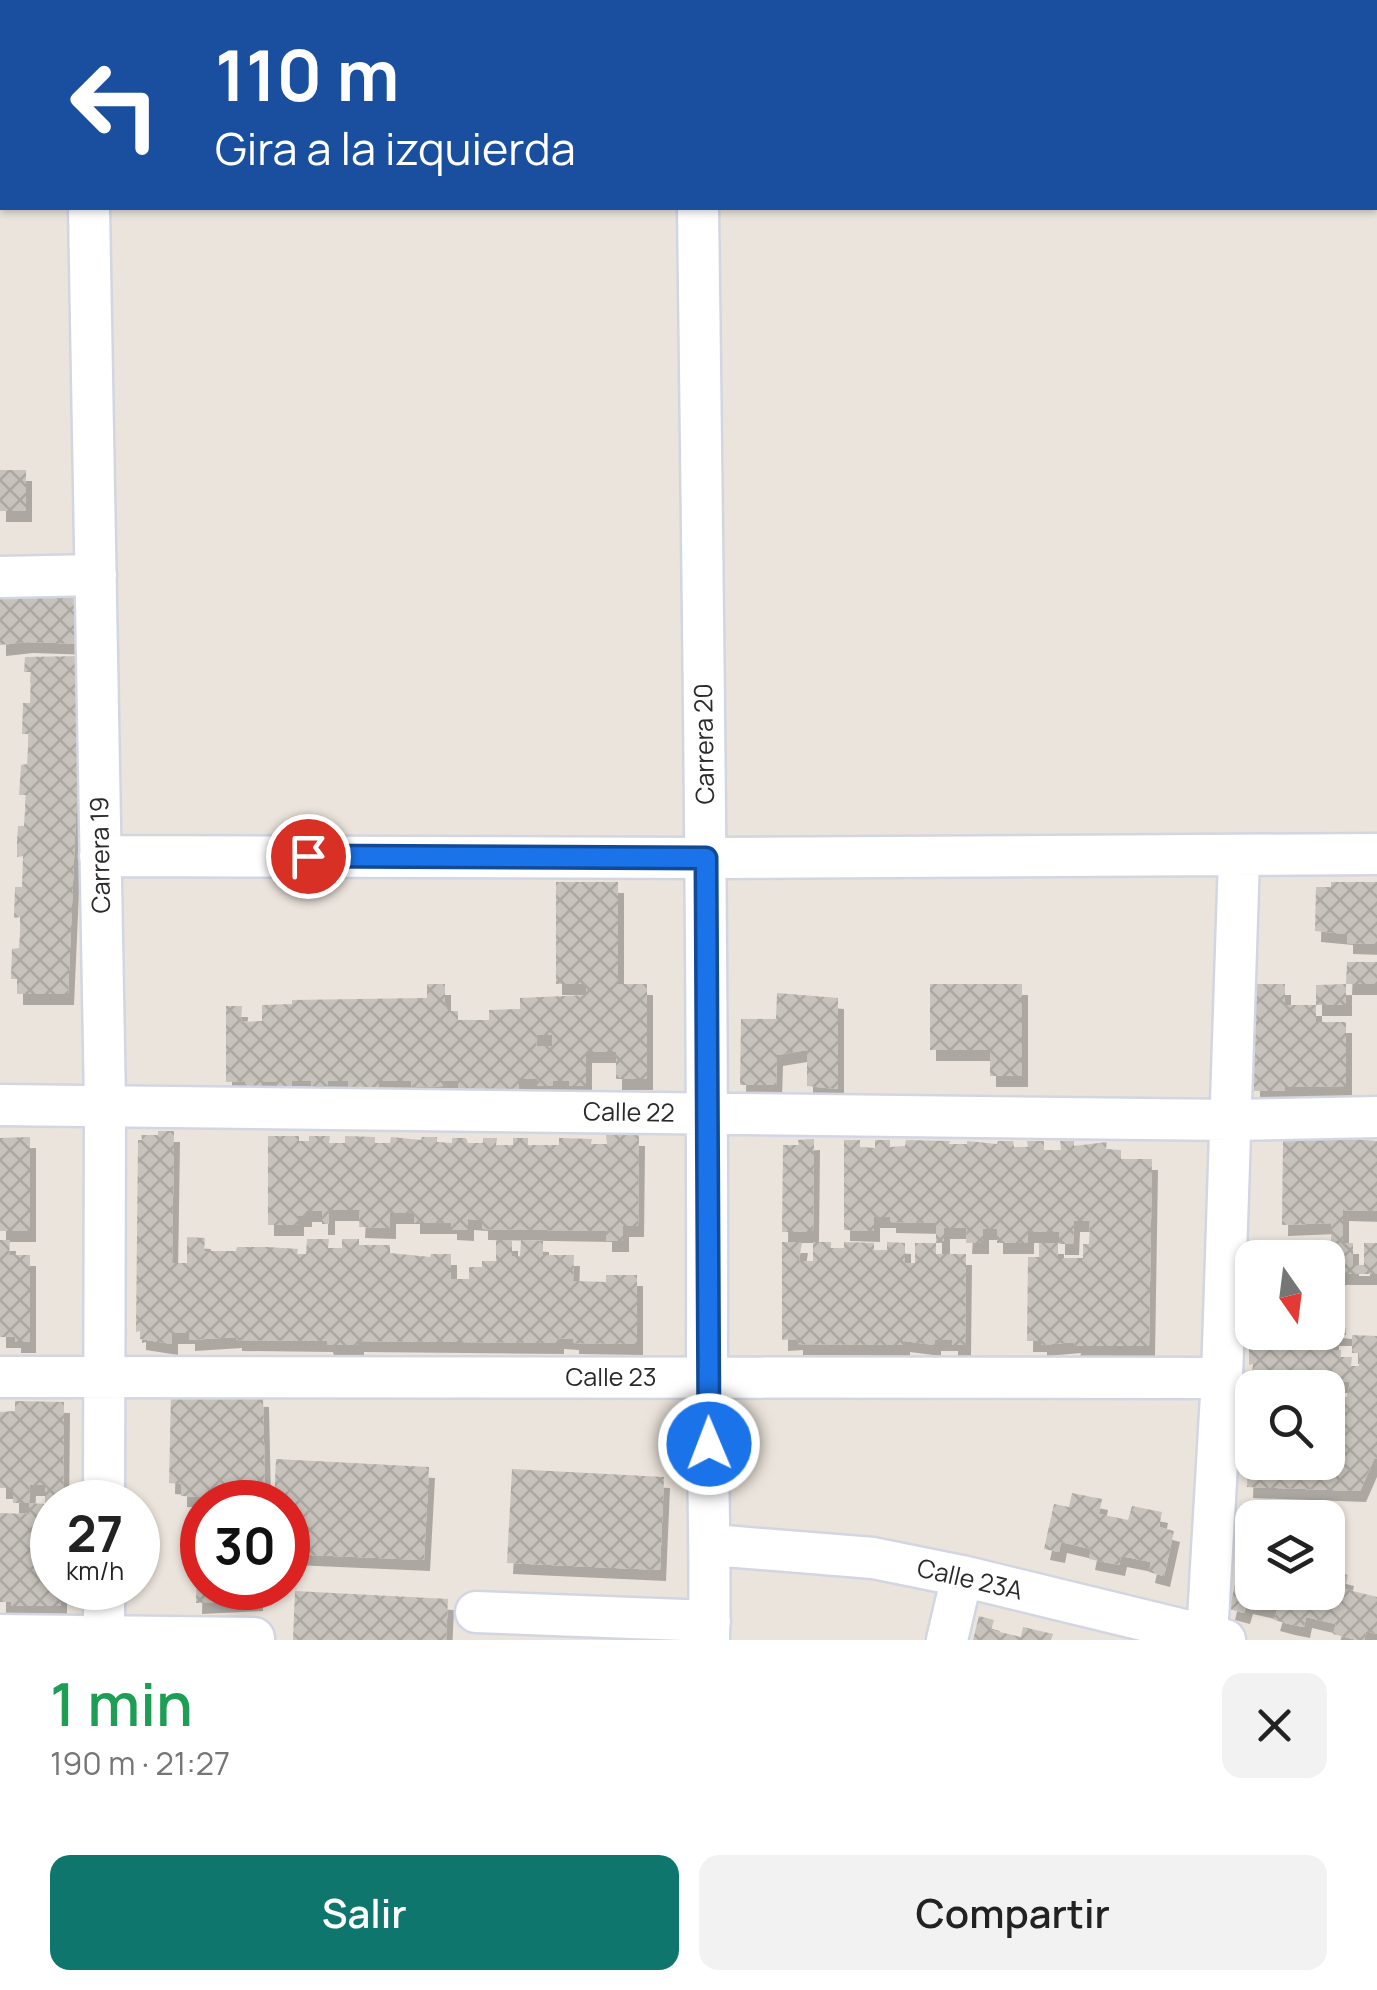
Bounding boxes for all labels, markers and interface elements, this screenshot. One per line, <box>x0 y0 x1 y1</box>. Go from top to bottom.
text: 110 m <box>215 26 399 122</box>
icon: left <box>50 40 180 170</box>
text: Gira a la izquierda <box>215 117 576 179</box>
street label: Carrera 20 <box>685 683 722 805</box>
street label: Carrera 19 <box>81 796 118 914</box>
pin <box>266 814 351 899</box>
icon: arrive <box>281 829 336 884</box>
street label: Calle 22 <box>583 1093 675 1130</box>
north arrow <box>1235 1240 1345 1350</box>
map controls <box>1235 1240 1345 1610</box>
street label: Calle 23 <box>565 1359 657 1394</box>
button: search <box>1235 1370 1345 1480</box>
position arrow <box>657 1392 761 1496</box>
speed limit sign: 30 <box>180 1480 310 1610</box>
text: 27 <box>67 1499 123 1567</box>
button: layers <box>1235 1500 1345 1610</box>
street label: Calle 23A <box>914 1549 1026 1608</box>
text: km/h <box>66 1553 124 1588</box>
text: 1 min <box>50 1662 193 1744</box>
button: close <box>1222 1673 1327 1778</box>
text: 190 m · 21:27 <box>50 1741 230 1785</box>
button: Salir <box>50 1855 679 1970</box>
button: Compartir <box>699 1855 1327 1970</box>

